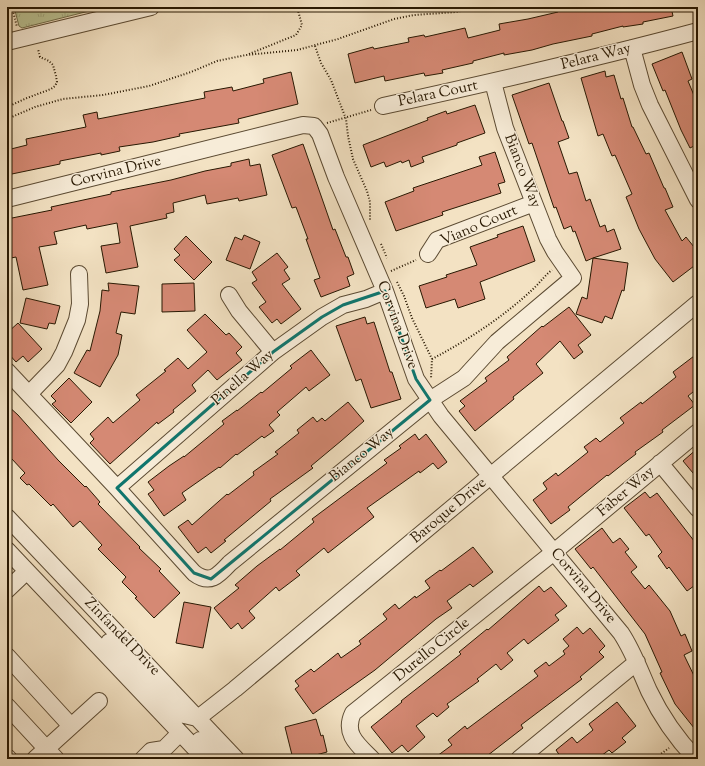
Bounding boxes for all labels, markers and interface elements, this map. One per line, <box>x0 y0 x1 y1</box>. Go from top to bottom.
street label: Pelara Way <box>559 38 634 76</box>
street label: Pelara Court <box>396 75 480 113</box>
street label: Bianco Way <box>498 131 546 211</box>
street label: Corvina Drive <box>69 151 164 193</box>
street label: Viano Court <box>437 200 521 252</box>
street label: Corvina Drive <box>371 278 423 372</box>
street label: Pinella Way <box>207 345 279 411</box>
street label: Bianco Way <box>325 422 399 488</box>
street label: Faber Way <box>593 461 660 522</box>
street label: Baroque Drive <box>407 473 491 549</box>
street label: Corvina Drive <box>545 544 621 628</box>
street label: Zinfandel Drive <box>79 593 165 681</box>
street label: Durello Circle <box>390 613 474 687</box>

